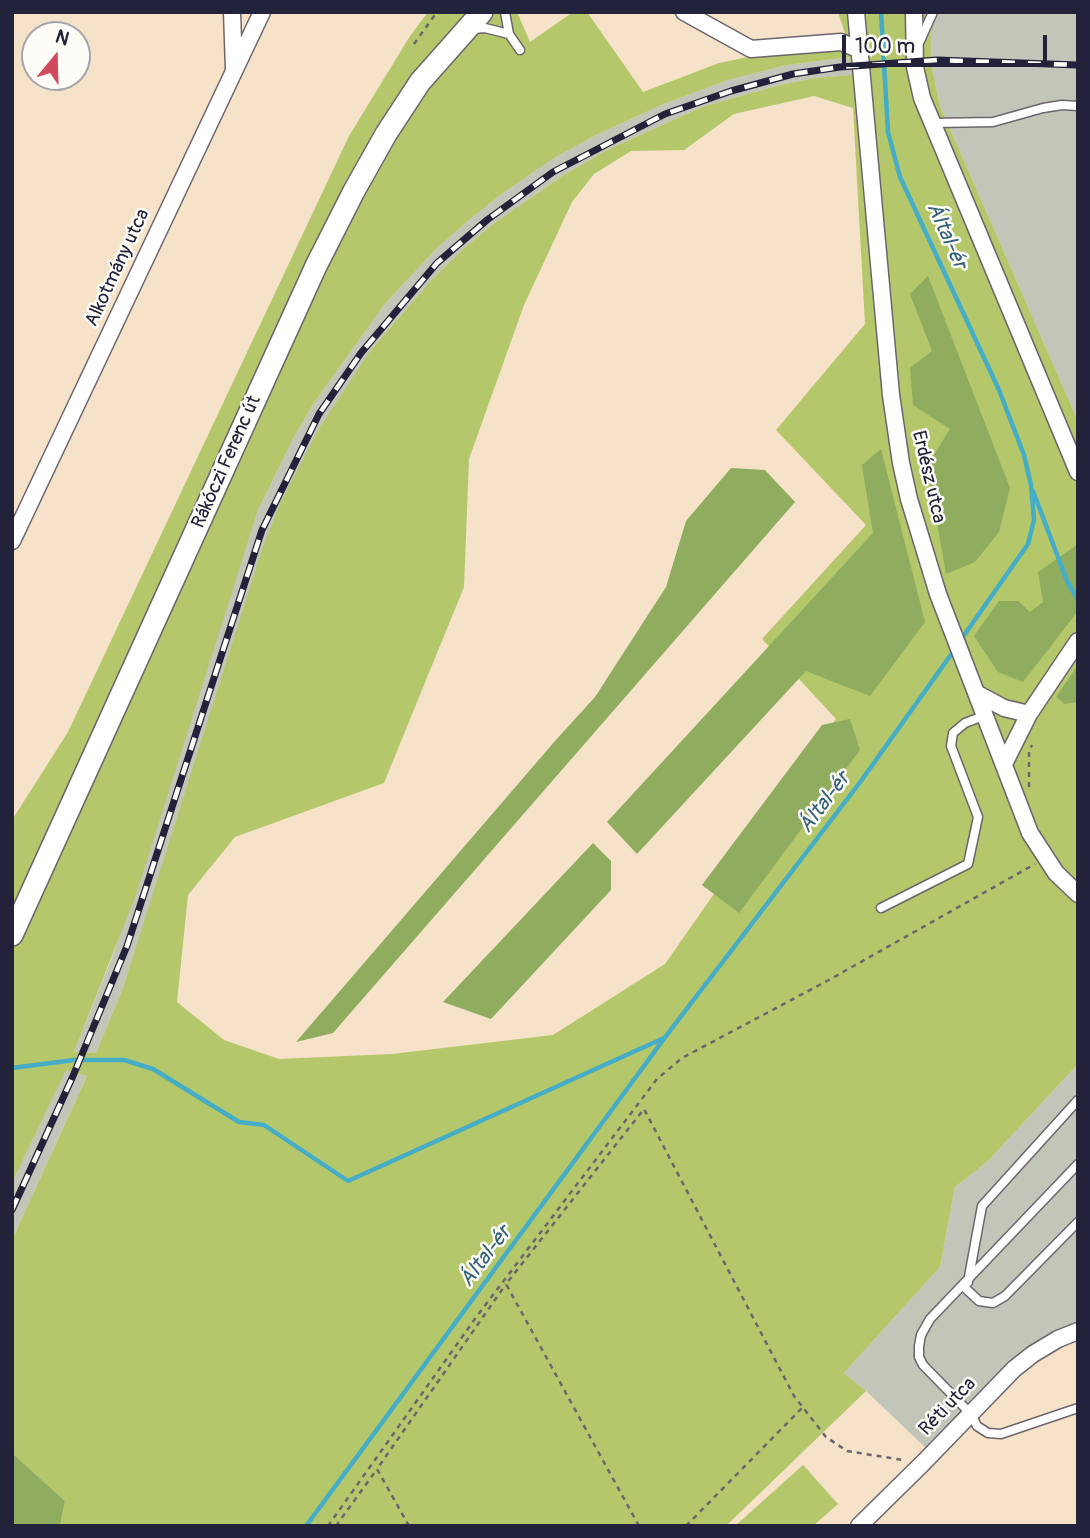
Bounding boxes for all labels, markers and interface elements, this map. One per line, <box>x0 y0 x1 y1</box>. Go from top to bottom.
north arrow <box>21 21 91 91</box>
scale bar <box>845 21 1050 65</box>
text: N <box>52 25 72 51</box>
text: 100 m <box>855 33 915 60</box>
water label: Által-ér <box>920 199 972 273</box>
street label: Alkotmány utca <box>81 206 155 330</box>
street label: Rákóczi Ferenc út <box>188 392 266 532</box>
street label: Erdész utca <box>906 429 950 525</box>
water label: Által-ér <box>794 767 856 839</box>
water label: Által-ér <box>455 1221 517 1293</box>
street label: Réti utca <box>915 1373 981 1441</box>

